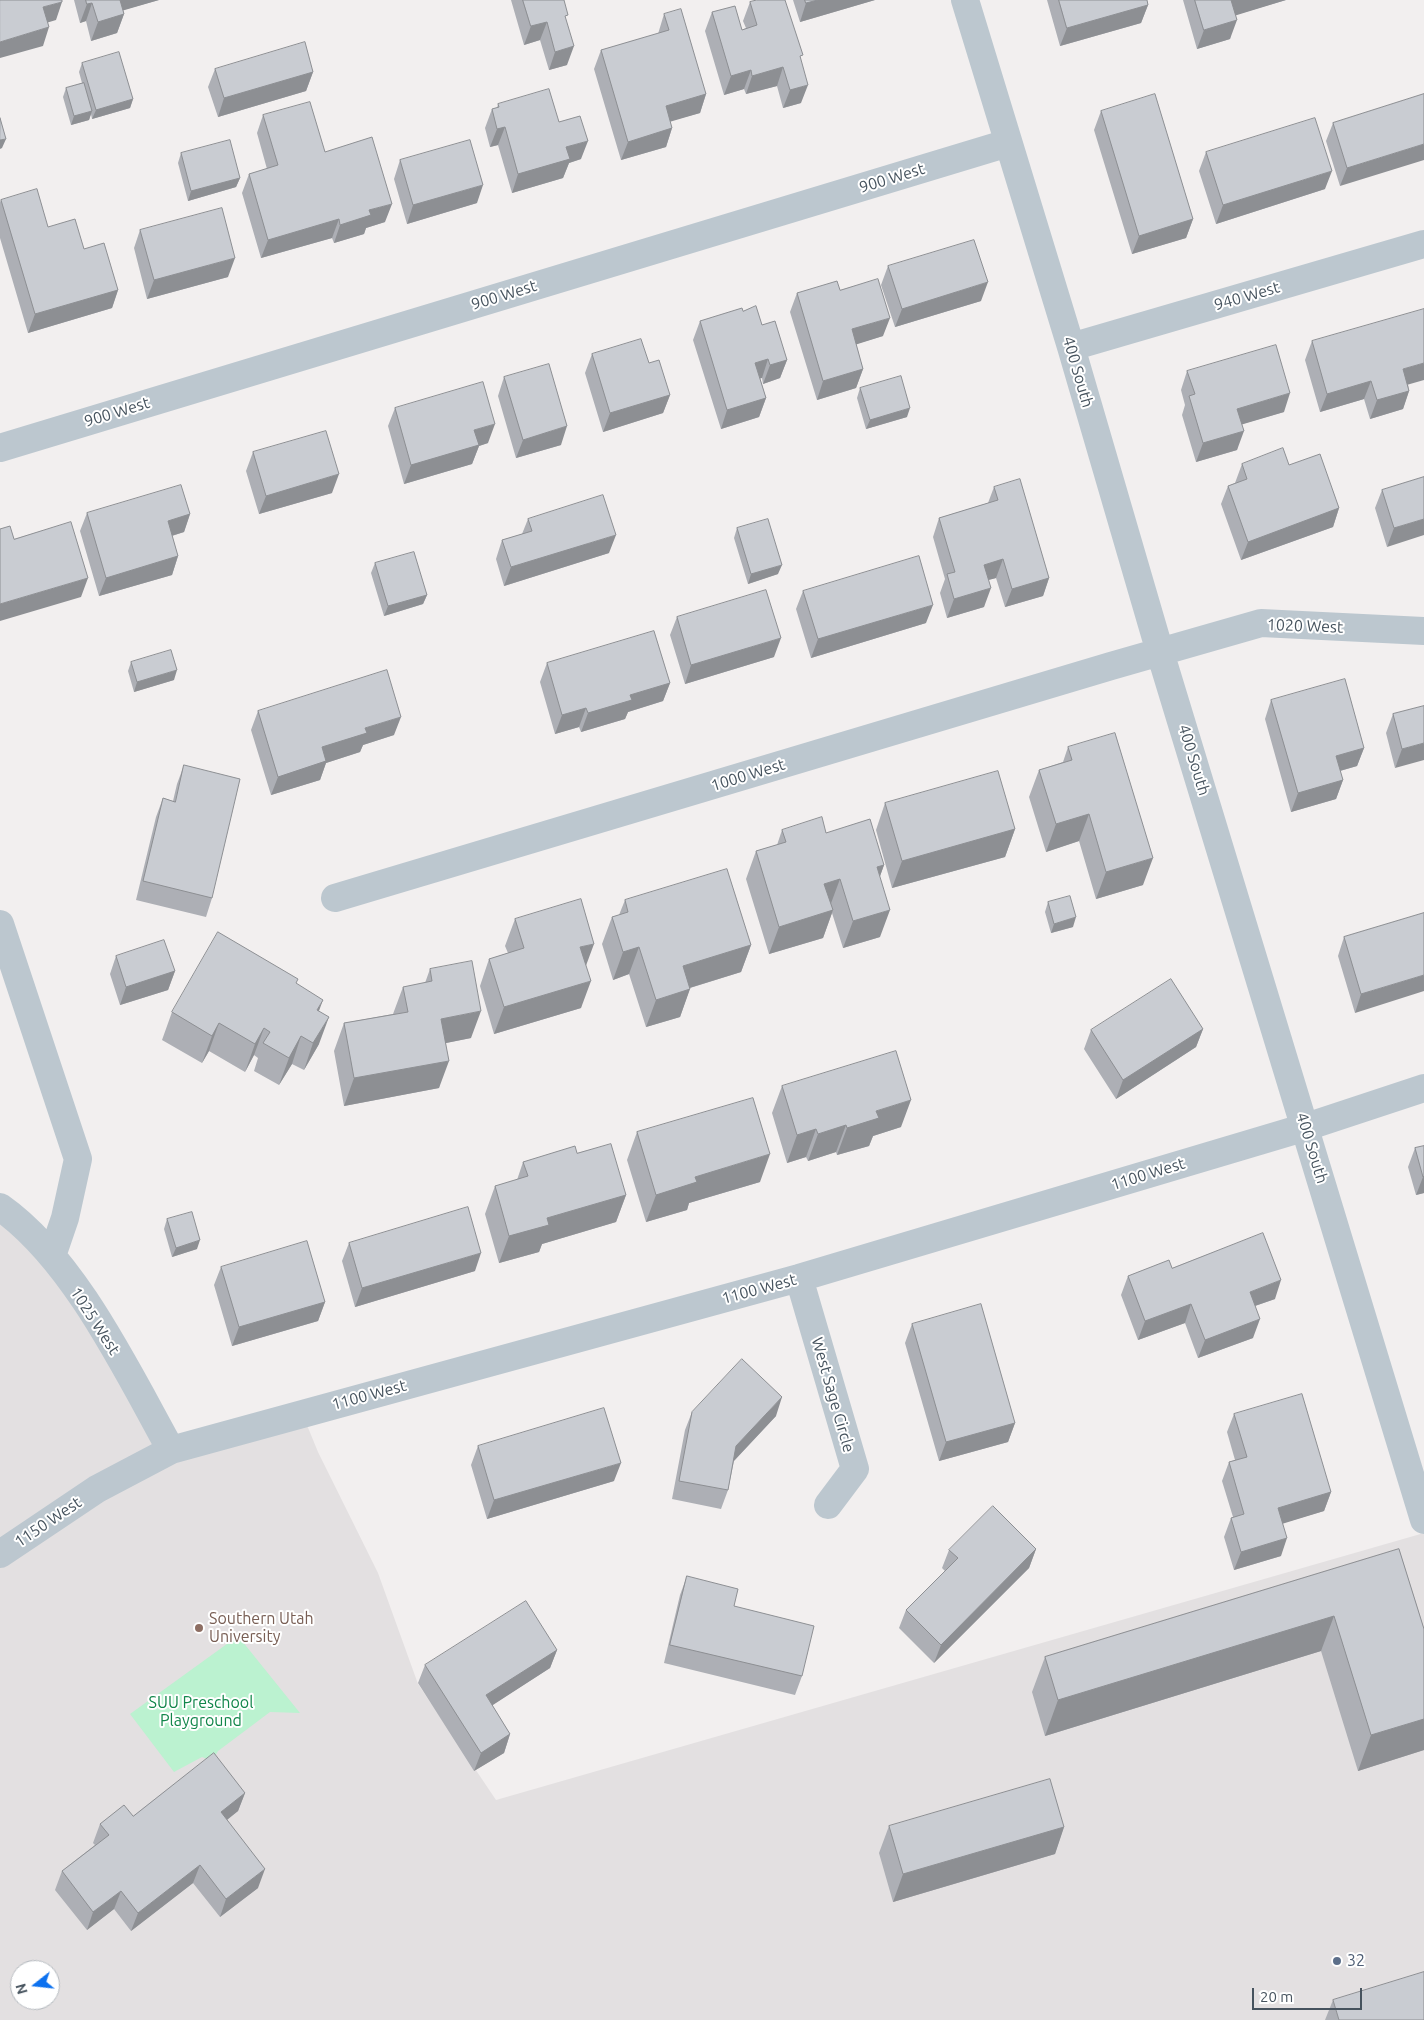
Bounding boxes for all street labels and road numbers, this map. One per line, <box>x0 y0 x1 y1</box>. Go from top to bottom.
street label: 900 West <box>857 159 927 197</box>
street label: 900 West <box>469 276 539 314</box>
street label: 940 West <box>1212 277 1282 315</box>
street label: 400 South <box>1059 334 1097 410</box>
street label: 900 West <box>82 393 152 431</box>
street label: 1020 West <box>1266 615 1344 637</box>
street label: 400 South <box>1174 722 1214 798</box>
street label: 1000 West <box>709 755 787 795</box>
street label: 400 South <box>1292 1110 1332 1186</box>
street label: 1100 West <box>1109 1154 1187 1194</box>
street label: 1100 West <box>720 1270 798 1308</box>
street label: 1025 West <box>66 1284 124 1358</box>
street label: West Sage Circle <box>807 1335 859 1455</box>
street label: 1100 West <box>330 1376 408 1414</box>
street label: 1150 West <box>11 1493 85 1551</box>

